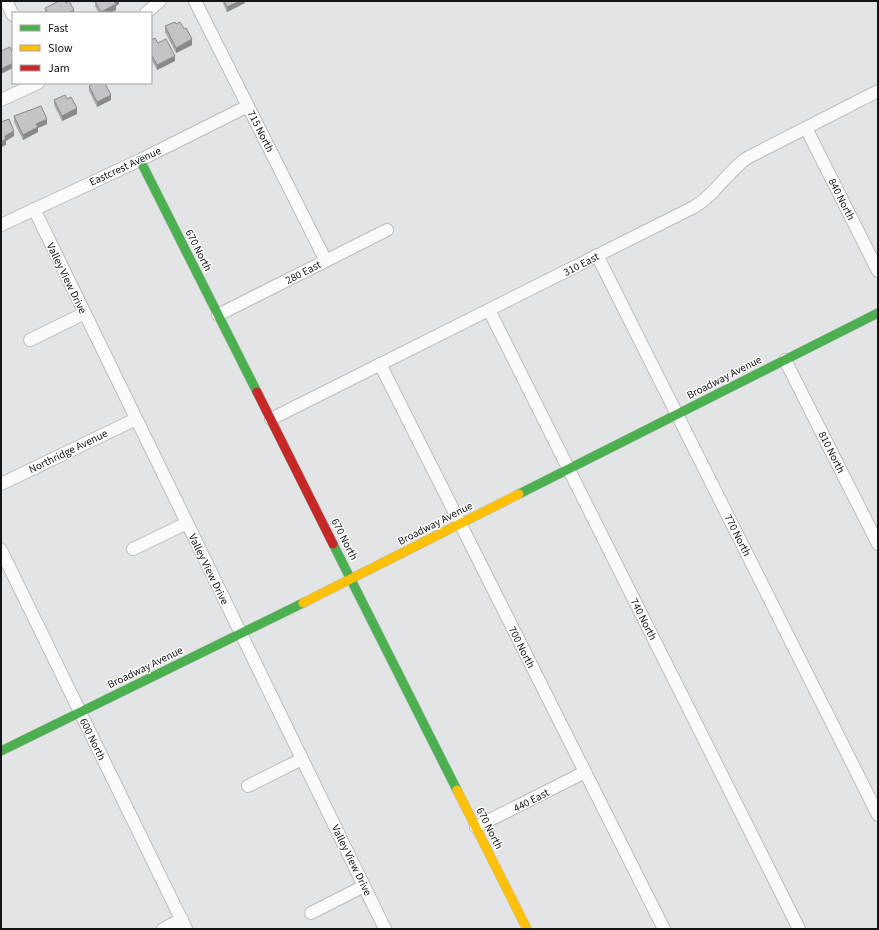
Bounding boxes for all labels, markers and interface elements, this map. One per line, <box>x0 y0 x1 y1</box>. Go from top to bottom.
legend <box>12 12 152 84</box>
text: Fast <box>48 20 68 37</box>
text: Slow <box>48 40 73 57</box>
text: Jam <box>48 60 70 77</box>
street label: 715 North <box>244 108 278 155</box>
street label: Eastcrest Avenue <box>87 143 164 190</box>
street label: 840 North <box>825 176 859 223</box>
street label: 670 North <box>182 227 216 274</box>
street label: Valley View Drive <box>43 240 90 317</box>
street label: 310 East <box>561 249 602 280</box>
street label: 280 East <box>283 257 324 288</box>
street label: Broadway Avenue <box>684 352 765 403</box>
street label: Northridge Avenue <box>26 426 111 477</box>
street label: 810 North <box>815 429 849 476</box>
street label: Broadway Avenue <box>395 498 476 549</box>
street label: 770 North <box>721 512 755 559</box>
street label: 670 North <box>328 516 362 563</box>
street label: Valley View Drive <box>185 531 232 608</box>
street label: 740 North <box>627 596 661 643</box>
street label: 700 North <box>505 624 539 671</box>
street label: Broadway Avenue <box>105 642 186 692</box>
street label: 600 North <box>76 716 109 763</box>
street label: 440 East <box>511 785 552 816</box>
street label: 670 North <box>473 805 507 852</box>
street label: Valley View Drive <box>328 822 375 899</box>

